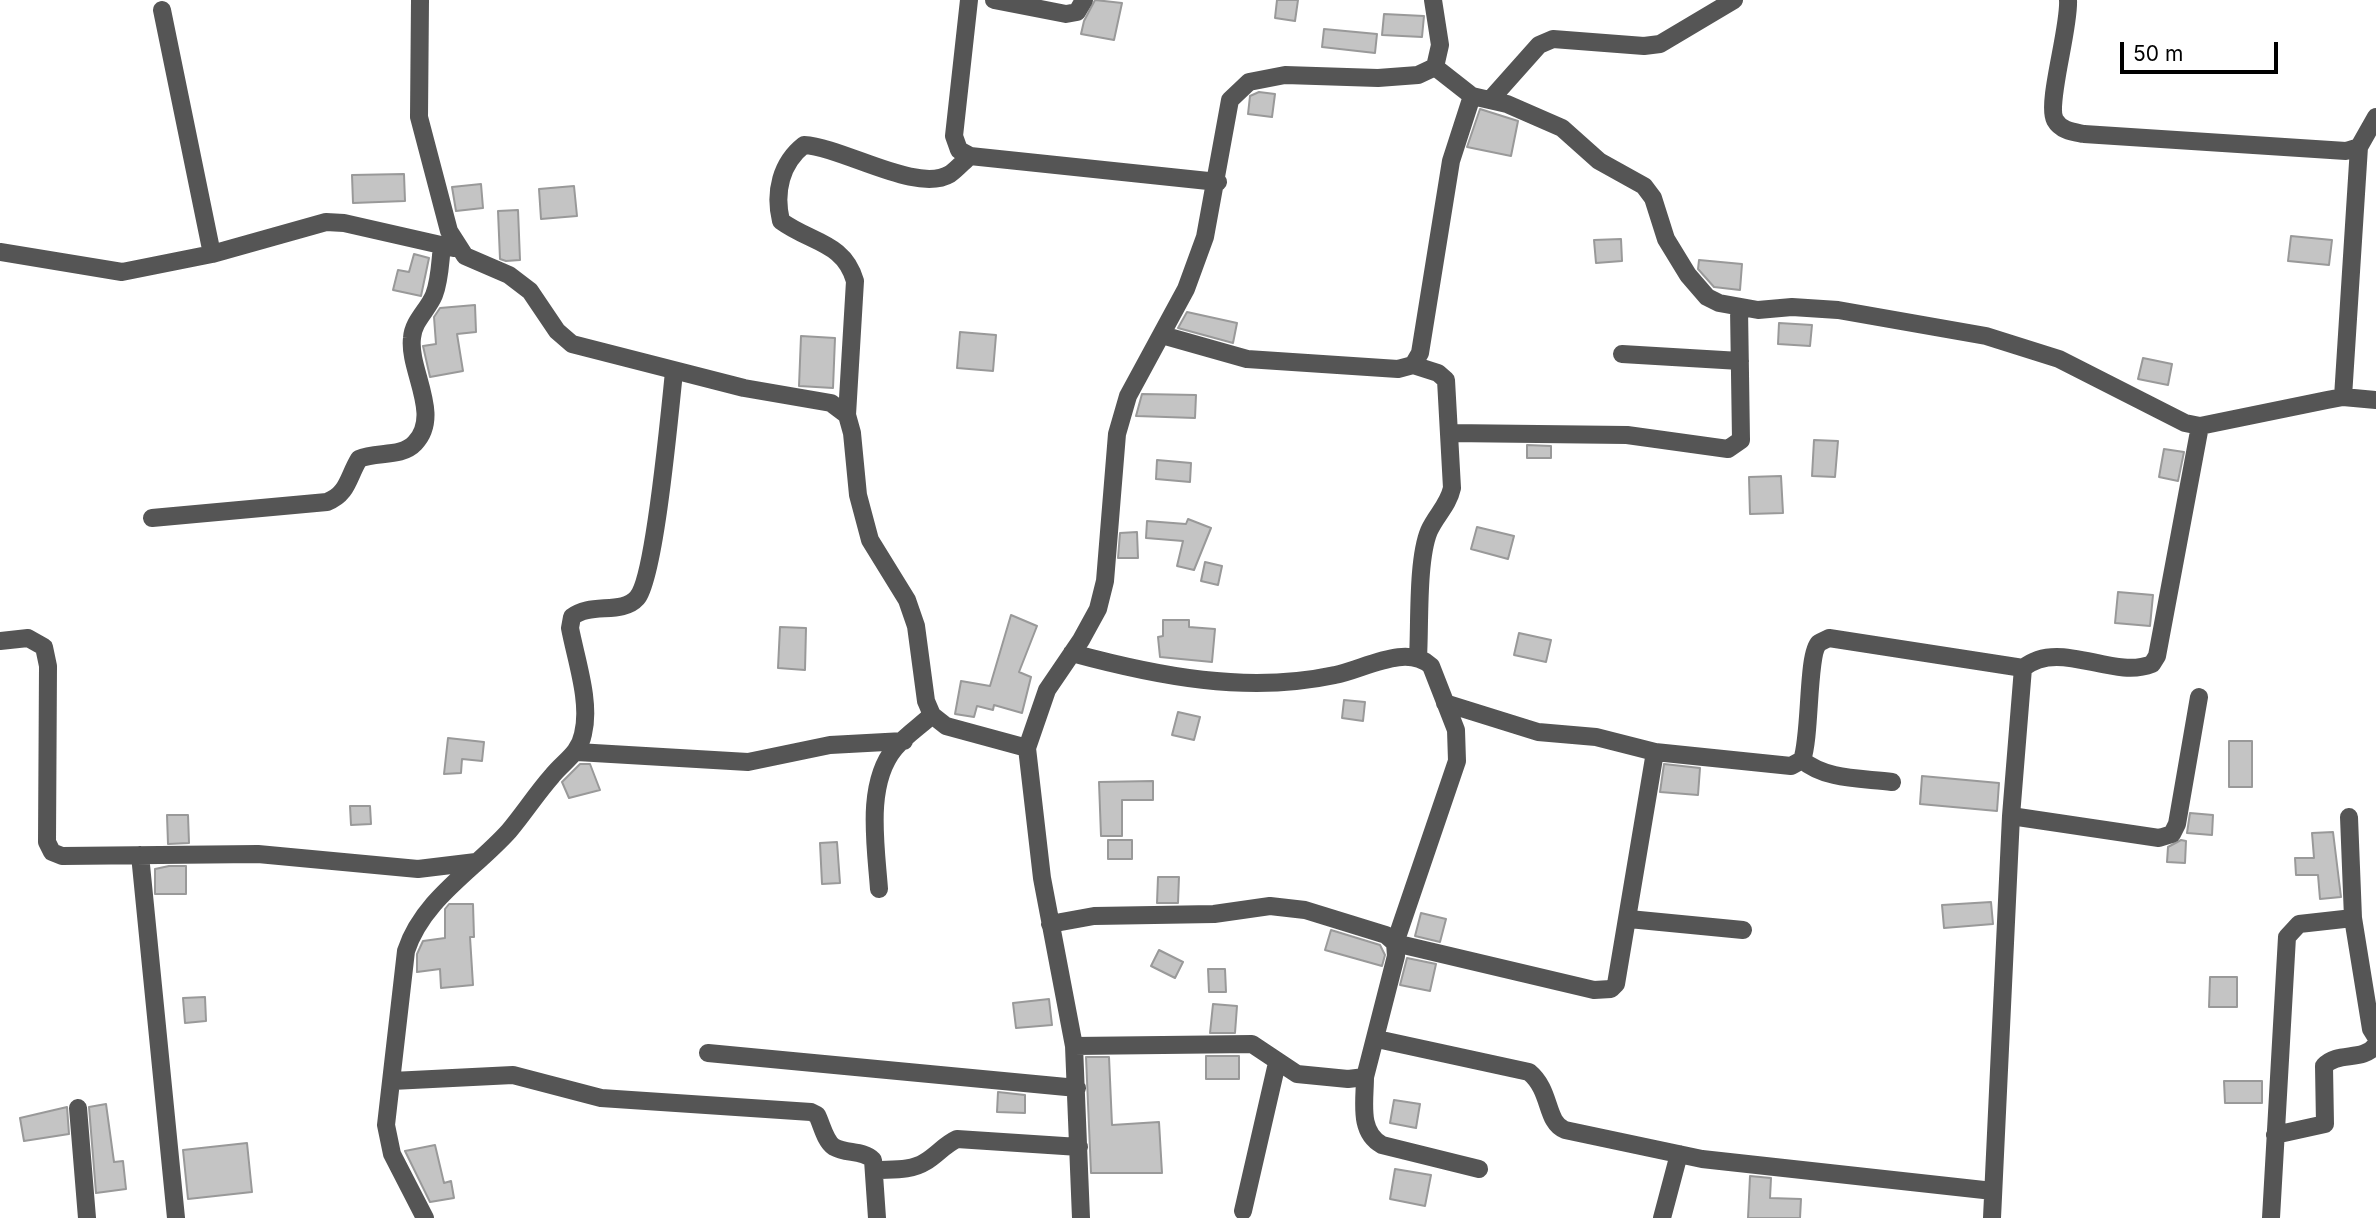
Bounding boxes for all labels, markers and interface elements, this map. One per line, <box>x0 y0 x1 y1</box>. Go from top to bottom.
scale bar <box>2124 28 2282 72</box>
text: 50 m <box>2133 41 2183 66</box>

